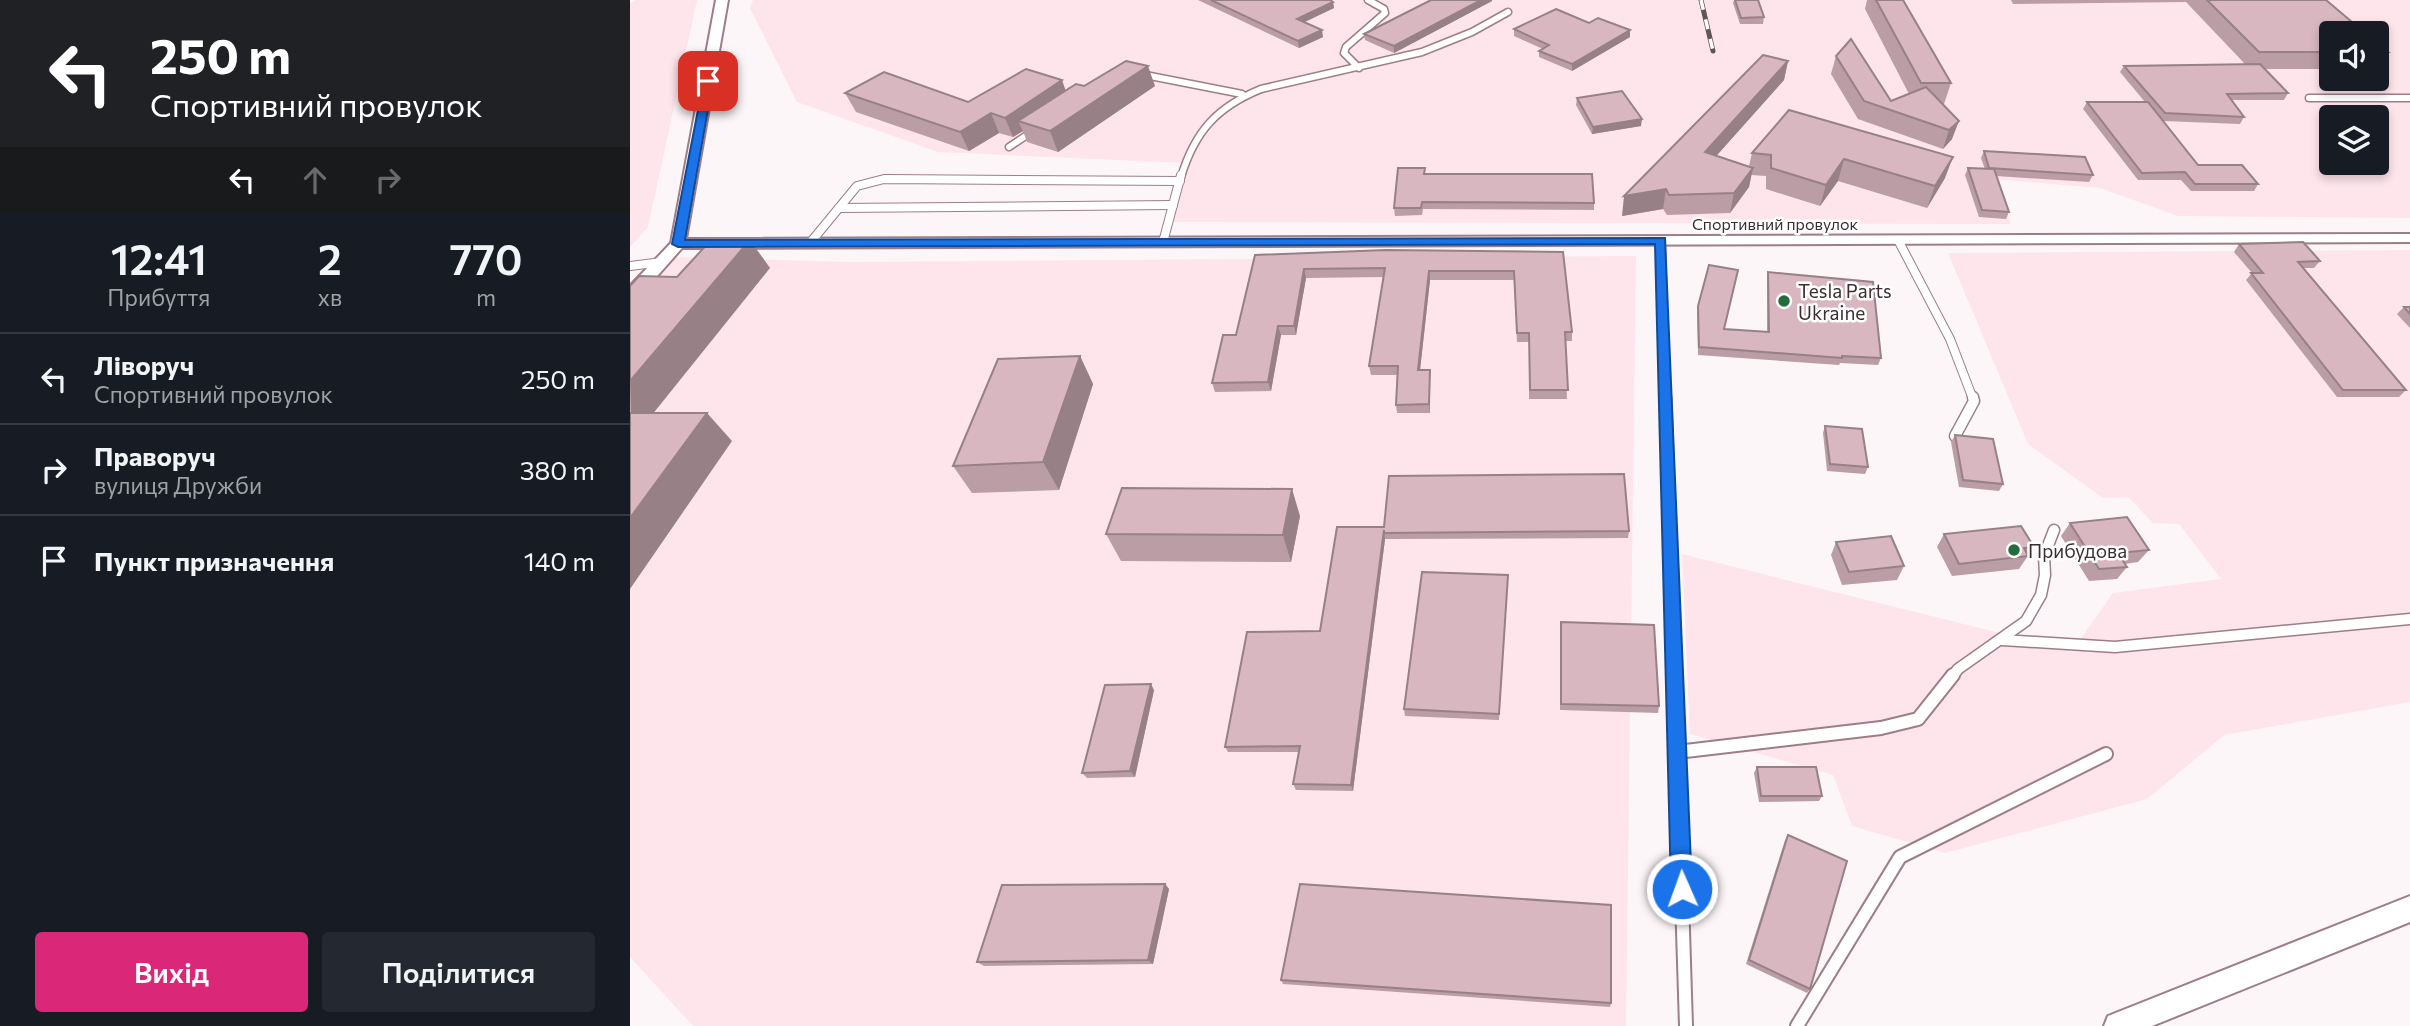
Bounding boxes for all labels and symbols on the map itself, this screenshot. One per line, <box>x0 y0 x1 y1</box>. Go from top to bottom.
pin <box>678 51 738 111</box>
street label: Спортивний провулок <box>1692 214 1859 233</box>
place label: Tesla Parts Ukraine <box>1798 279 1892 324</box>
marker: Tesla Parts Ukraine <box>1776 293 1792 309</box>
place label: Прибудова <box>2028 539 2127 562</box>
marker: Прибудова <box>2006 542 2022 558</box>
position arrow <box>1645 852 1719 926</box>

